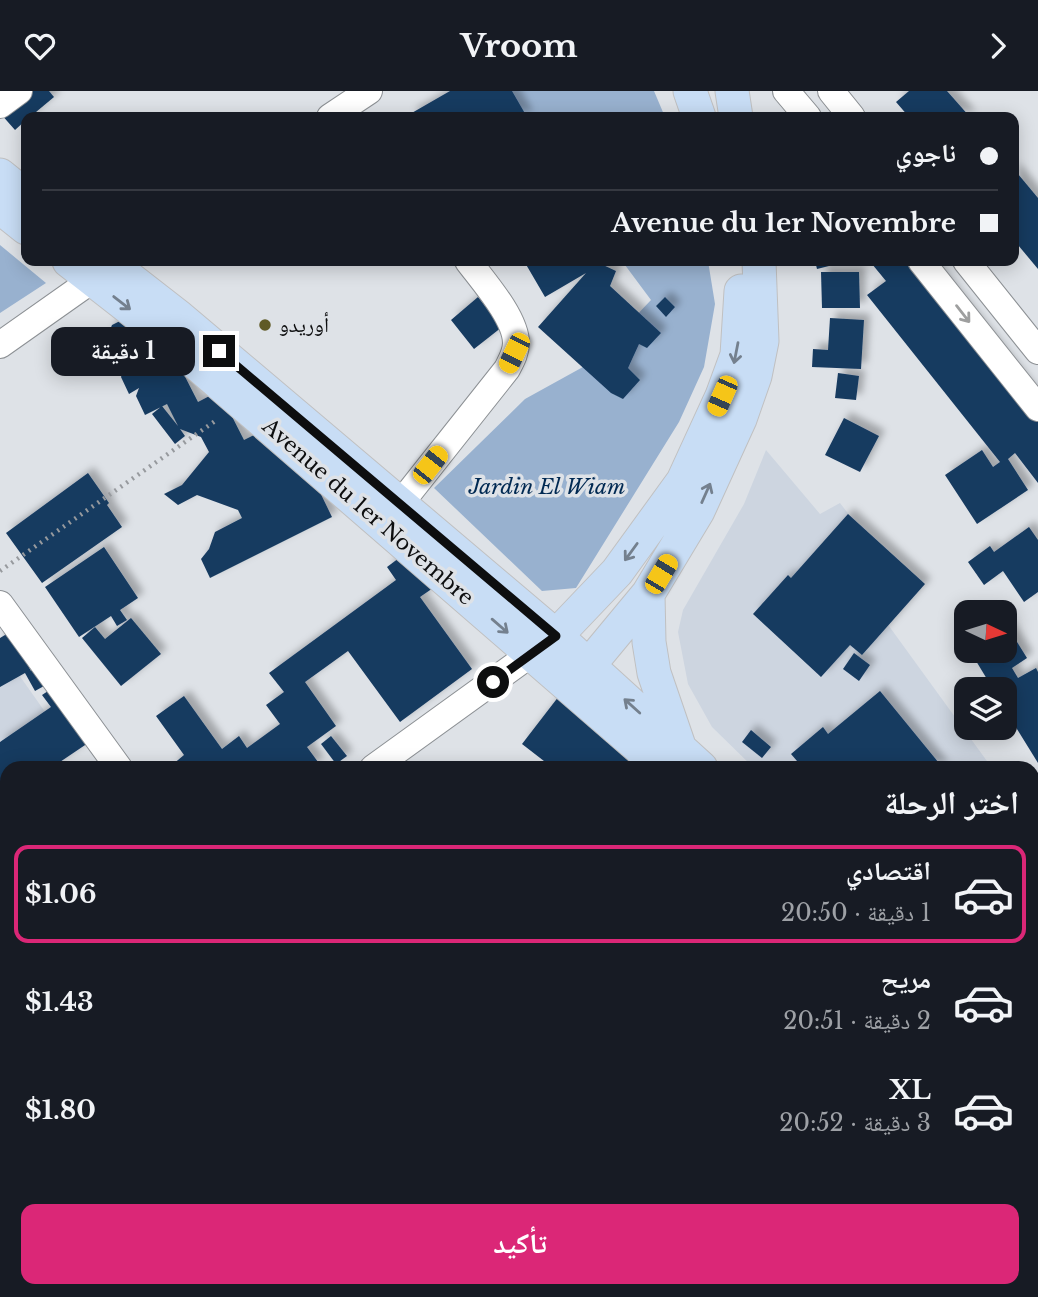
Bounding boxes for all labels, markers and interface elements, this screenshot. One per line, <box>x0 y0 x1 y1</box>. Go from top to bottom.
text: Vroom <box>460 26 578 66</box>
icon: heart <box>21 27 59 65</box>
icon: forward <box>979 27 1017 65</box>
text: ناجوي <box>895 137 956 169</box>
text: Avenue du 1er Novembre <box>611 207 956 239</box>
one-way arrow <box>113 295 131 310</box>
one-way arrow <box>956 305 971 323</box>
place label: أوريدو <box>279 312 329 338</box>
marker: أوريدو <box>257 317 273 333</box>
callout: 1 دقيقة <box>51 327 194 375</box>
car <box>496 330 533 376</box>
route end <box>203 335 235 367</box>
text: 1 دقيقة <box>91 337 155 365</box>
one-way arrow <box>728 341 742 364</box>
car <box>704 373 741 419</box>
street label: Avenue du 1er Novembre <box>256 413 479 611</box>
car <box>409 442 452 488</box>
park label: Jardin El Wiam <box>468 474 625 500</box>
one-way arrow <box>700 483 713 504</box>
one-way arrow <box>624 542 638 561</box>
car <box>642 551 681 597</box>
north arrow <box>954 600 1017 663</box>
map controls <box>954 600 1017 740</box>
one-way arrow <box>491 618 509 634</box>
route start <box>477 666 509 698</box>
button: layers <box>954 677 1017 740</box>
one-way arrow <box>624 697 641 714</box>
text: اختر الرحلة <box>884 783 1019 823</box>
text: اقتصادي <box>846 855 931 887</box>
icon: car <box>952 863 1015 926</box>
text: $1.06 <box>25 878 96 910</box>
text: 1 دقيقة · 20:50 <box>781 899 931 927</box>
text: مريح <box>881 963 931 995</box>
icon: car <box>952 971 1015 1034</box>
text: $1.43 <box>25 986 94 1018</box>
text: 2 دقيقة · 20:51 <box>783 1007 931 1035</box>
text: XL <box>889 1074 931 1106</box>
icon: car <box>952 1079 1015 1142</box>
text: $1.80 <box>25 1094 96 1126</box>
text: 3 دقيقة · 20:52 <box>779 1109 931 1137</box>
button: تأكيد <box>21 1204 1019 1284</box>

